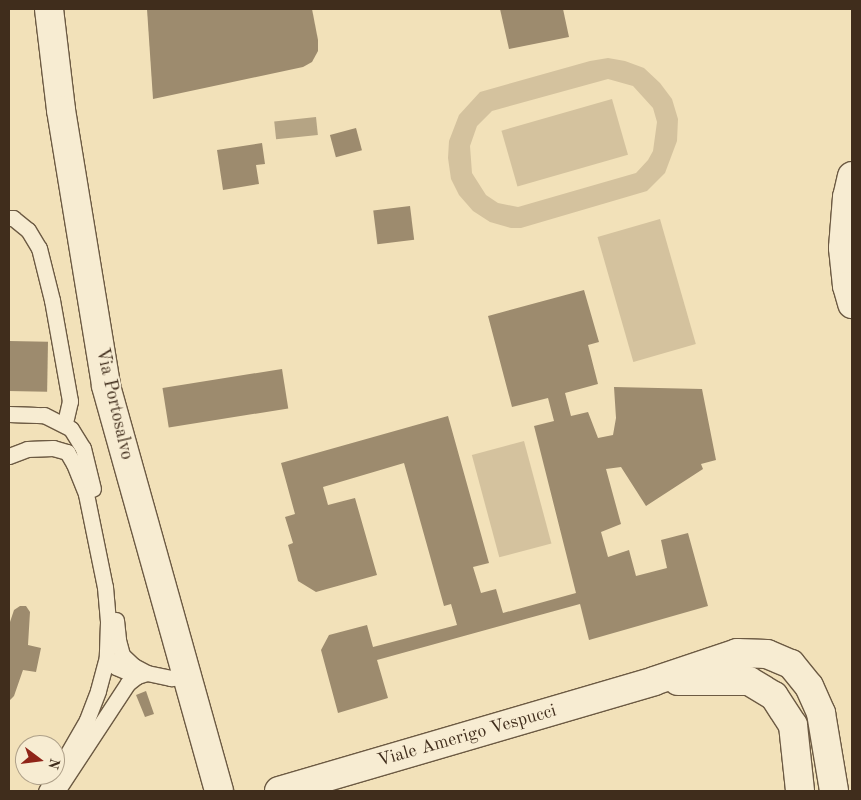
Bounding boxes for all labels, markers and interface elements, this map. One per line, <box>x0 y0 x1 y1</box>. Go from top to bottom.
street label: Via Portosalvo <box>91 346 137 462</box>
street label: Viale Amerigo Vespucci <box>375 700 559 772</box>
north arrow <box>15 735 65 785</box>
text: N <box>45 757 62 771</box>

